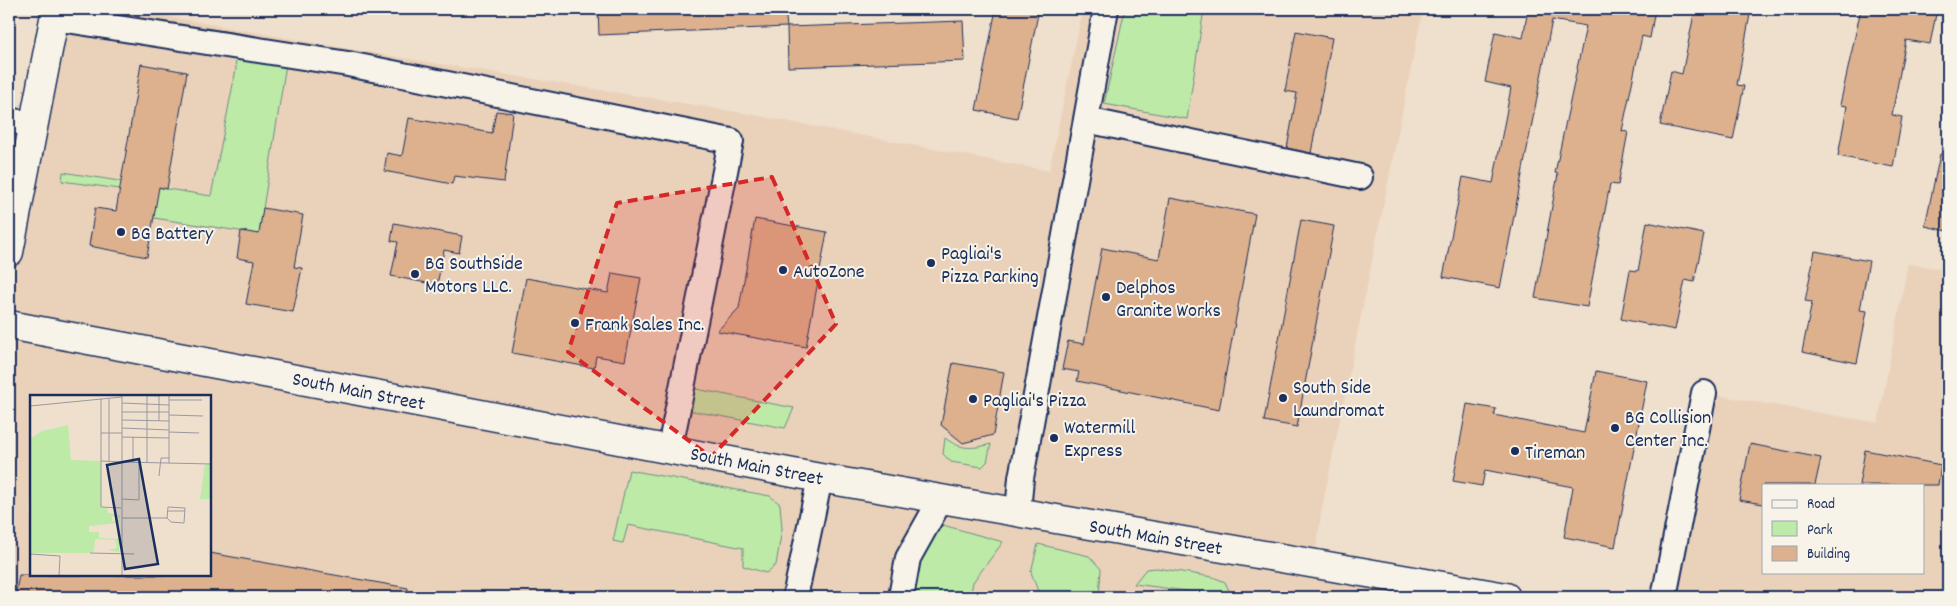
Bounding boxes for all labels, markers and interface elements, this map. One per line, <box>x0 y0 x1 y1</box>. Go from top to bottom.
place label: BG Battery <box>131 221 214 249</box>
marker: BG Battery <box>115 226 127 238</box>
place label: Pagliai's Pizza Parking <box>941 241 1039 292</box>
place label: BG SouthSide Motors LLC. <box>425 251 523 302</box>
marker: Pagliai's Pizza Parking <box>925 257 937 269</box>
place label: AutoZone <box>793 259 865 287</box>
marker: AutoZone <box>777 264 789 276</box>
marker: BG SouthSide Motors LLC. <box>409 268 421 280</box>
place label: Delphos Granite Works <box>1116 275 1221 326</box>
marker: Delphos Granite Works <box>1100 291 1112 303</box>
place label: Frank Sales Inc. <box>585 312 704 340</box>
marker: Frank Sales Inc. <box>569 317 581 329</box>
street label: South Main Street <box>290 366 427 420</box>
place label: South Side Laundromat <box>1293 375 1385 426</box>
place label: Pagliai's Pizza <box>983 388 1087 416</box>
marker: South Side Laundromat <box>1277 392 1289 404</box>
marker: Pagliai's Pizza <box>967 393 979 405</box>
inset map <box>30 395 211 576</box>
place label: BG Collision Center Inc. <box>1625 405 1711 456</box>
place label: Watermill Express <box>1064 415 1136 466</box>
marker: BG Collision Center Inc. <box>1609 422 1621 434</box>
marker: Watermill Express <box>1048 432 1060 444</box>
place label: Tireman <box>1525 440 1585 468</box>
street label: South Main Street <box>688 441 825 495</box>
marker: Tireman <box>1509 445 1521 457</box>
legend <box>1762 484 1924 574</box>
text: Road <box>1807 494 1835 516</box>
street label: South Main Street <box>1087 513 1224 564</box>
text: Park <box>1807 520 1833 542</box>
text: Building <box>1807 544 1850 566</box>

